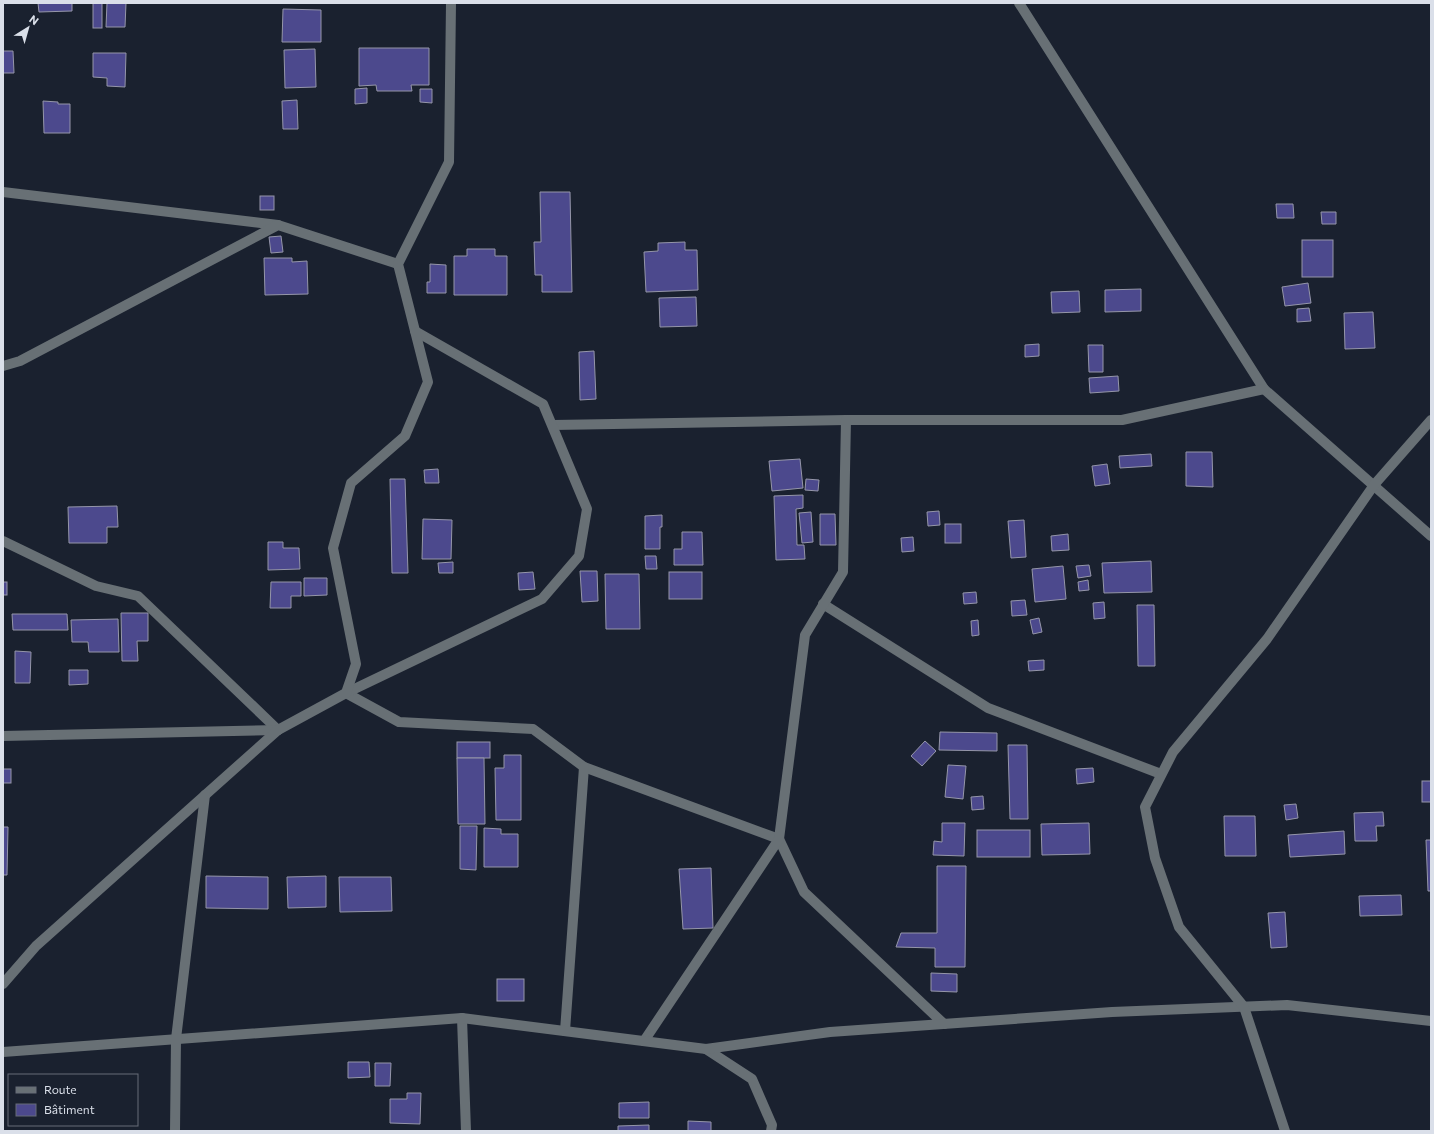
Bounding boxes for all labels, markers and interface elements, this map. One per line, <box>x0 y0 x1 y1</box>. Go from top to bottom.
north arrow <box>8 8 48 48</box>
text: N <box>27 12 42 27</box>
legend <box>8 1074 138 1126</box>
text: Route <box>44 1082 77 1096</box>
text: Bâtiment <box>44 1102 95 1116</box>

